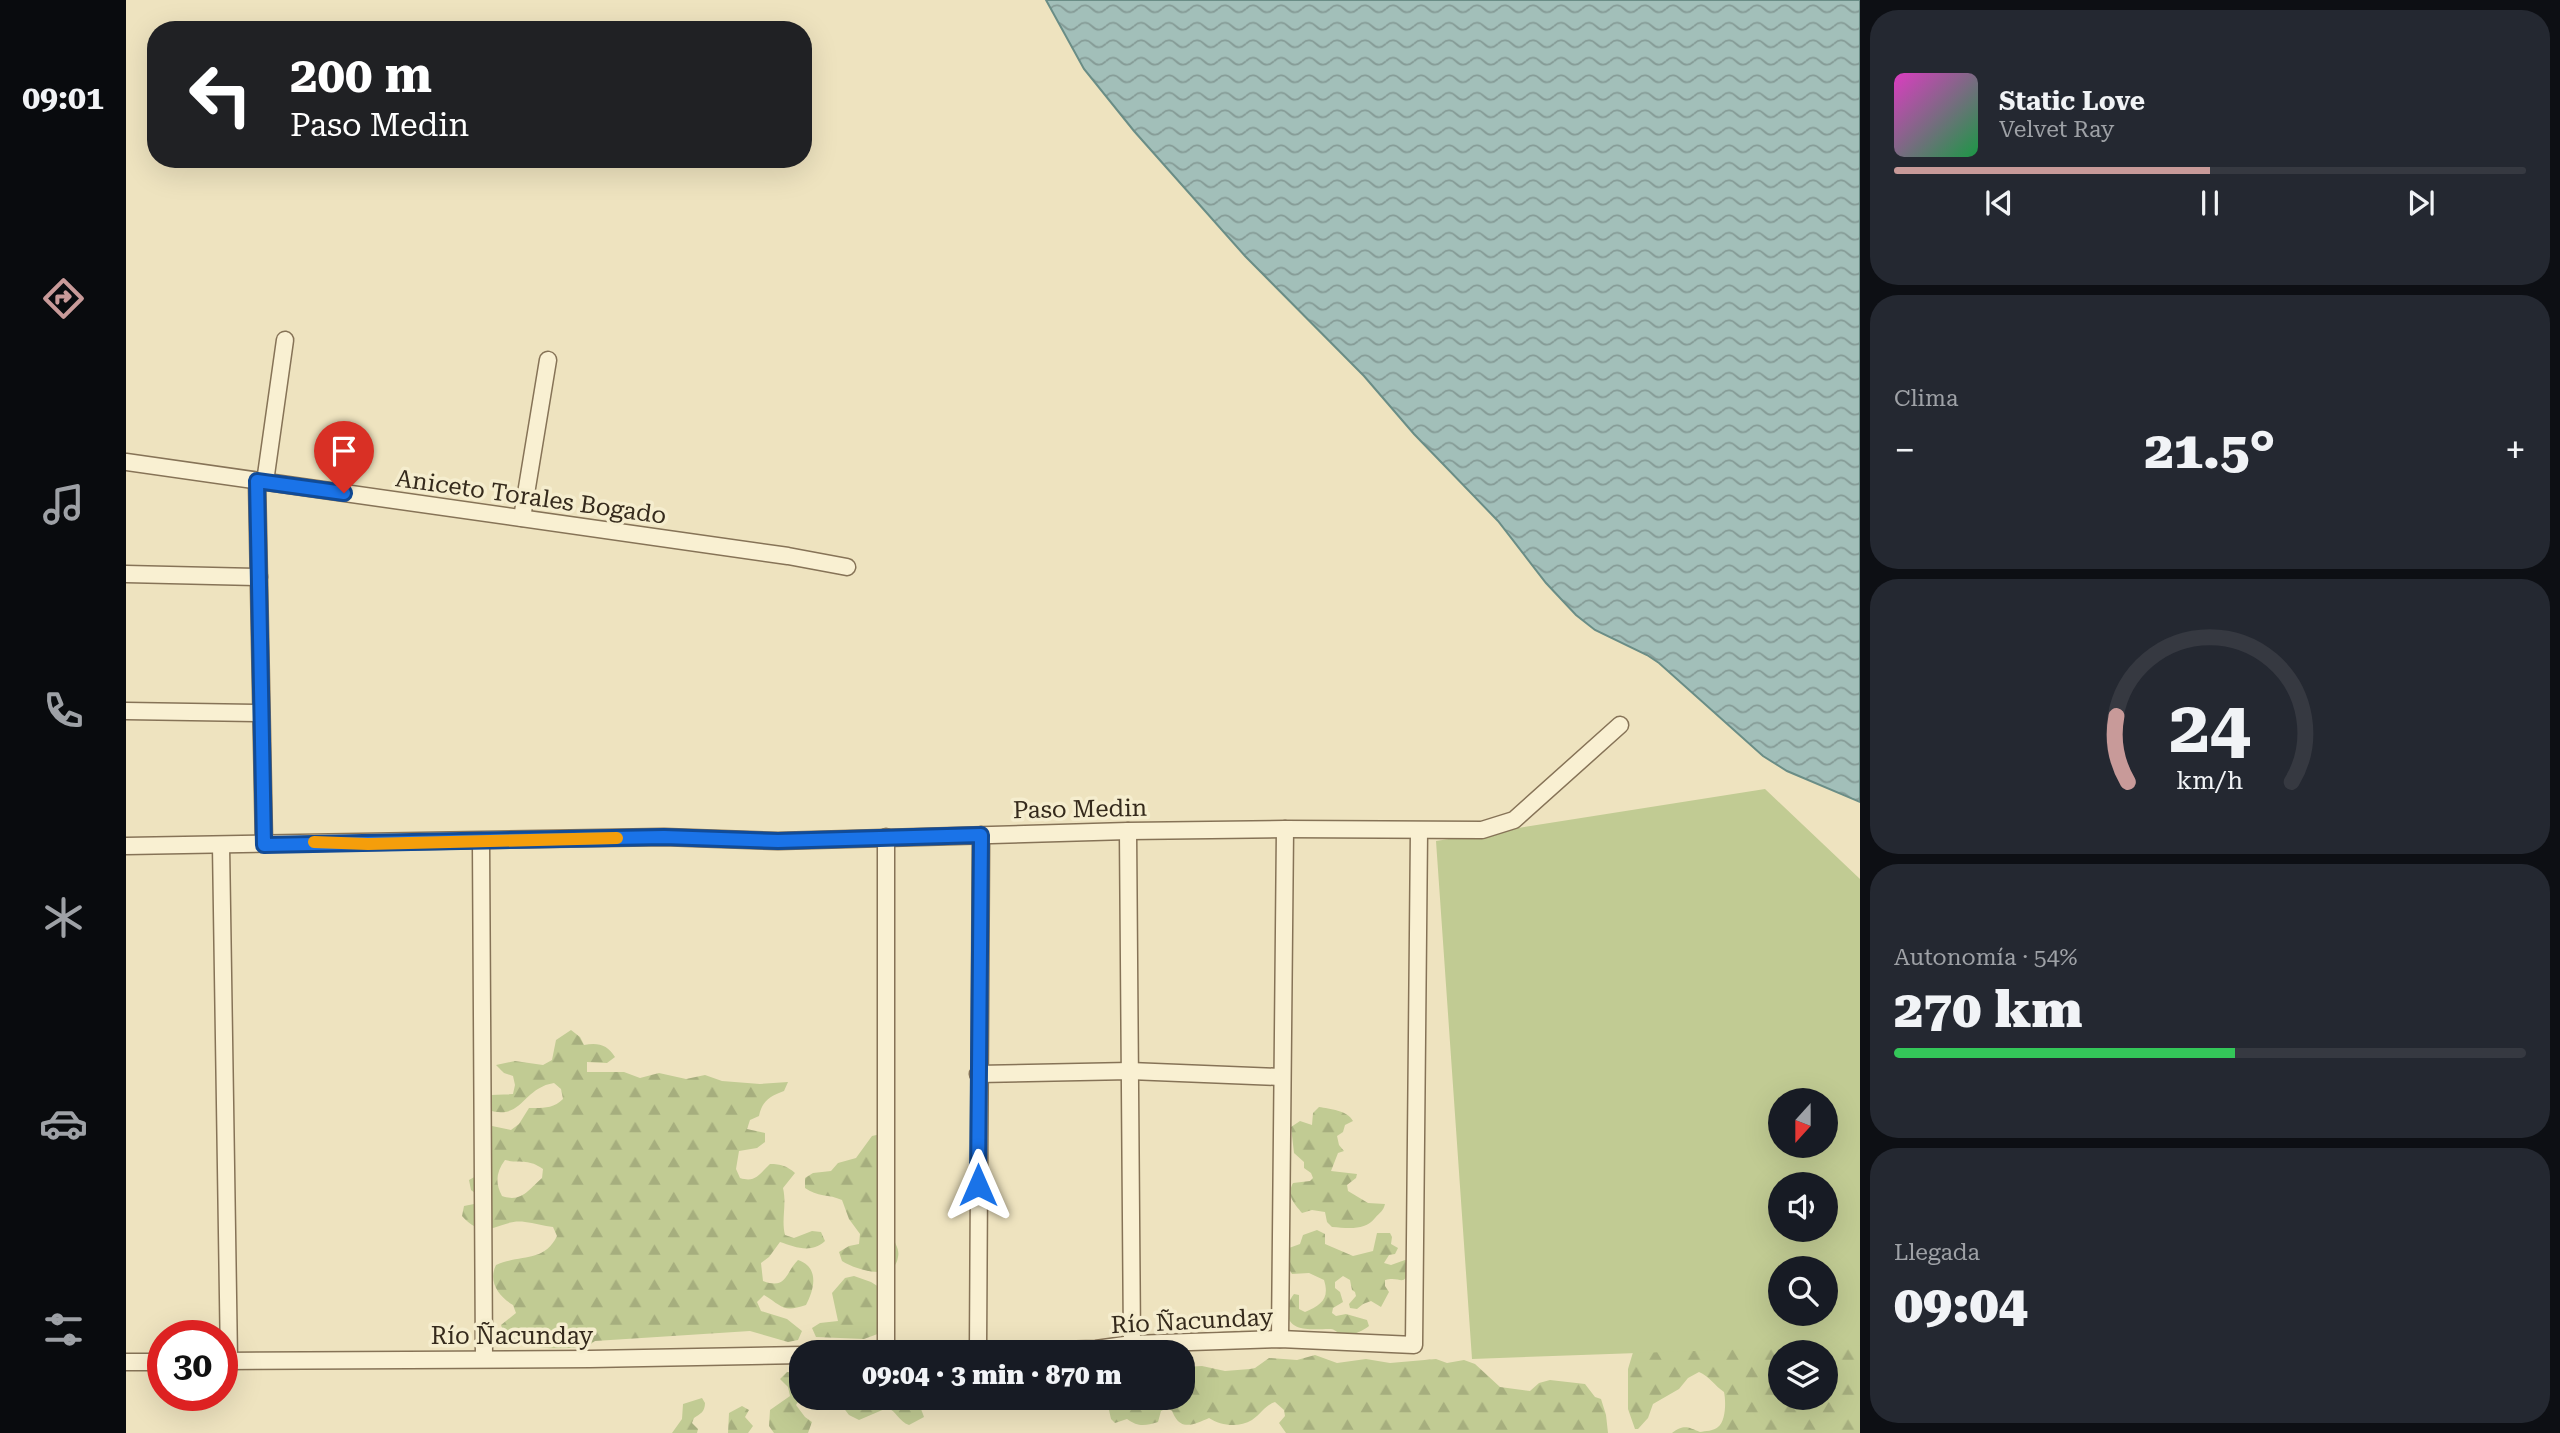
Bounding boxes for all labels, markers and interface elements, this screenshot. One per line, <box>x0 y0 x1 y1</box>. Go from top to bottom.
text: 200 m <box>290 47 432 104</box>
icon: left <box>175 49 266 140</box>
text: 09:01 <box>22 79 104 117</box>
text: Static Love <box>1999 86 2145 116</box>
text: Paso Medin <box>290 106 469 144</box>
text: Velvet Ray <box>1999 116 2114 143</box>
icon: previous <box>1980 184 2018 222</box>
icon: pause <box>2191 184 2229 222</box>
icon: next <box>2402 184 2440 222</box>
icon: directions <box>39 274 88 323</box>
text: Clima <box>1894 385 1958 412</box>
text: 21.5° <box>2145 420 2275 481</box>
pin <box>314 421 374 493</box>
text: − <box>1894 428 1915 472</box>
text: + <box>2505 428 2526 472</box>
icon: arrive <box>325 432 363 470</box>
street label: Aniceto Torales Bogado <box>394 464 668 530</box>
icon: music <box>39 480 88 529</box>
icon: phone <box>39 686 88 735</box>
text: 24 <box>2169 686 2251 771</box>
text: km/h <box>2177 766 2243 795</box>
street label: Paso Medin <box>1013 794 1147 824</box>
icon: climate <box>39 893 88 942</box>
text: Autonomía · 54% <box>1894 944 2078 971</box>
text: 270 km <box>1894 979 2082 1040</box>
north arrow <box>1768 1088 1838 1158</box>
map controls <box>1768 1088 1838 1410</box>
icon: car <box>39 1099 88 1148</box>
position arrow <box>941 1148 1015 1222</box>
button: sound <box>1768 1172 1838 1242</box>
text: Llegada <box>1894 1239 1980 1266</box>
button: search <box>1768 1256 1838 1326</box>
text: 09:04 <box>1894 1274 2028 1335</box>
street label: Río Ñacunday <box>1110 1302 1275 1339</box>
icon: filters <box>39 1305 88 1354</box>
speed limit sign: 30 <box>147 1320 238 1411</box>
street label: Río Ñacunday <box>431 1321 594 1350</box>
button: layers <box>1768 1340 1838 1410</box>
text: 09:04 · 3 min · 870 m <box>862 1360 1122 1390</box>

